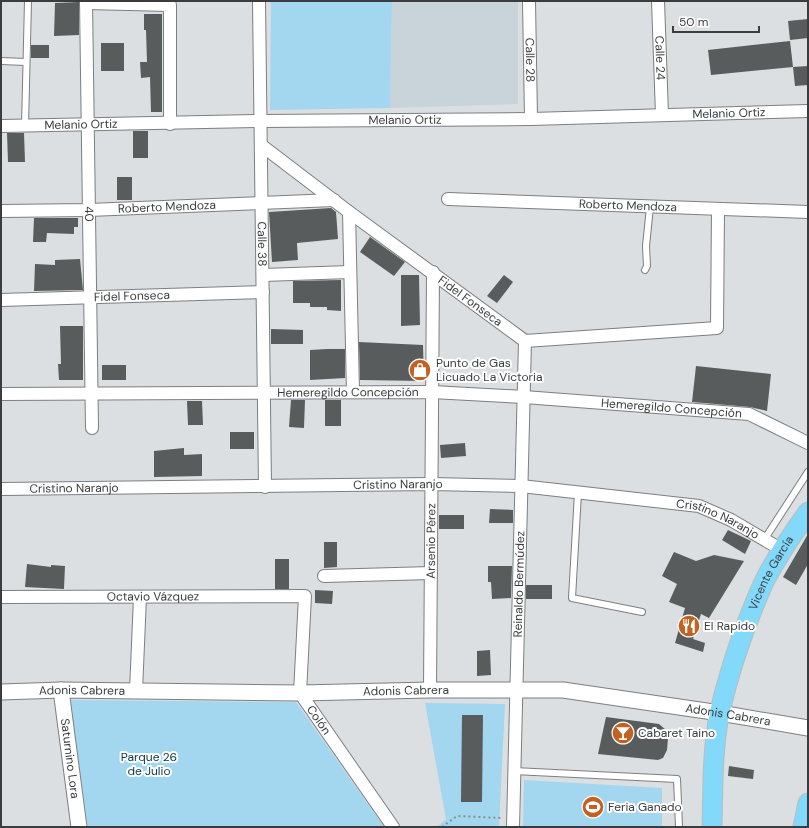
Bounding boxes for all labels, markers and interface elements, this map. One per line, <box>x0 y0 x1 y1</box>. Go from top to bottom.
scale bar <box>673 8 759 34</box>
text: 50 m <box>679 14 708 30</box>
street label: Calle 24 <box>651 35 669 81</box>
street label: Calle 28 <box>522 38 538 82</box>
street label: Melanio Ortiz <box>692 104 766 122</box>
street label: Melanio Ortiz <box>368 112 442 128</box>
street label: Melanio Ortiz <box>44 116 118 133</box>
street label: Roberto Mendoza <box>579 196 677 215</box>
street label: Roberto Mendoza <box>118 197 216 217</box>
street label: 40 <box>81 206 97 222</box>
street label: Calle 38 <box>254 221 270 267</box>
street label: Fidel Fonseca <box>435 272 506 330</box>
street label: Fidel Fonseca <box>94 287 170 305</box>
place label: Punto de Gas Licuado La Victoria <box>436 355 542 385</box>
shop icon: Punto de Gas Licuado La Victoria <box>407 357 433 383</box>
street label: Hemeregildo Concepción <box>277 384 419 401</box>
street label: Hemeregildo Concepción <box>600 395 743 421</box>
street label: Cristino Naranjo <box>353 476 443 493</box>
street label: Cristino Naranjo <box>29 480 119 497</box>
street label: Cristino Naranjo <box>675 496 762 543</box>
street label: Arsenio Pérez <box>423 503 439 579</box>
street label: Reinaldo Bermúdez <box>510 531 528 637</box>
street label: Vicente García <box>745 533 797 613</box>
street label: Octavio Vázquez <box>107 588 199 605</box>
restaurant icon: El Rapido <box>676 613 702 639</box>
place label: El Rapido <box>704 618 755 634</box>
street label: Adonis Cabrera <box>39 682 125 699</box>
street label: Adonis Cabrera <box>363 682 449 700</box>
street label: Adonis Cabrera <box>684 700 772 729</box>
street label: Colón <box>303 702 335 738</box>
street label: Saturnino Lora <box>57 717 83 799</box>
bar icon: Cabaret Taino <box>610 720 636 746</box>
place label: Cabaret Taino <box>638 725 715 741</box>
park label: Parque 26 de Julio <box>121 749 177 779</box>
sports icon: Feria Ganado <box>580 794 606 820</box>
place label: Feria Ganado <box>608 799 682 815</box>

